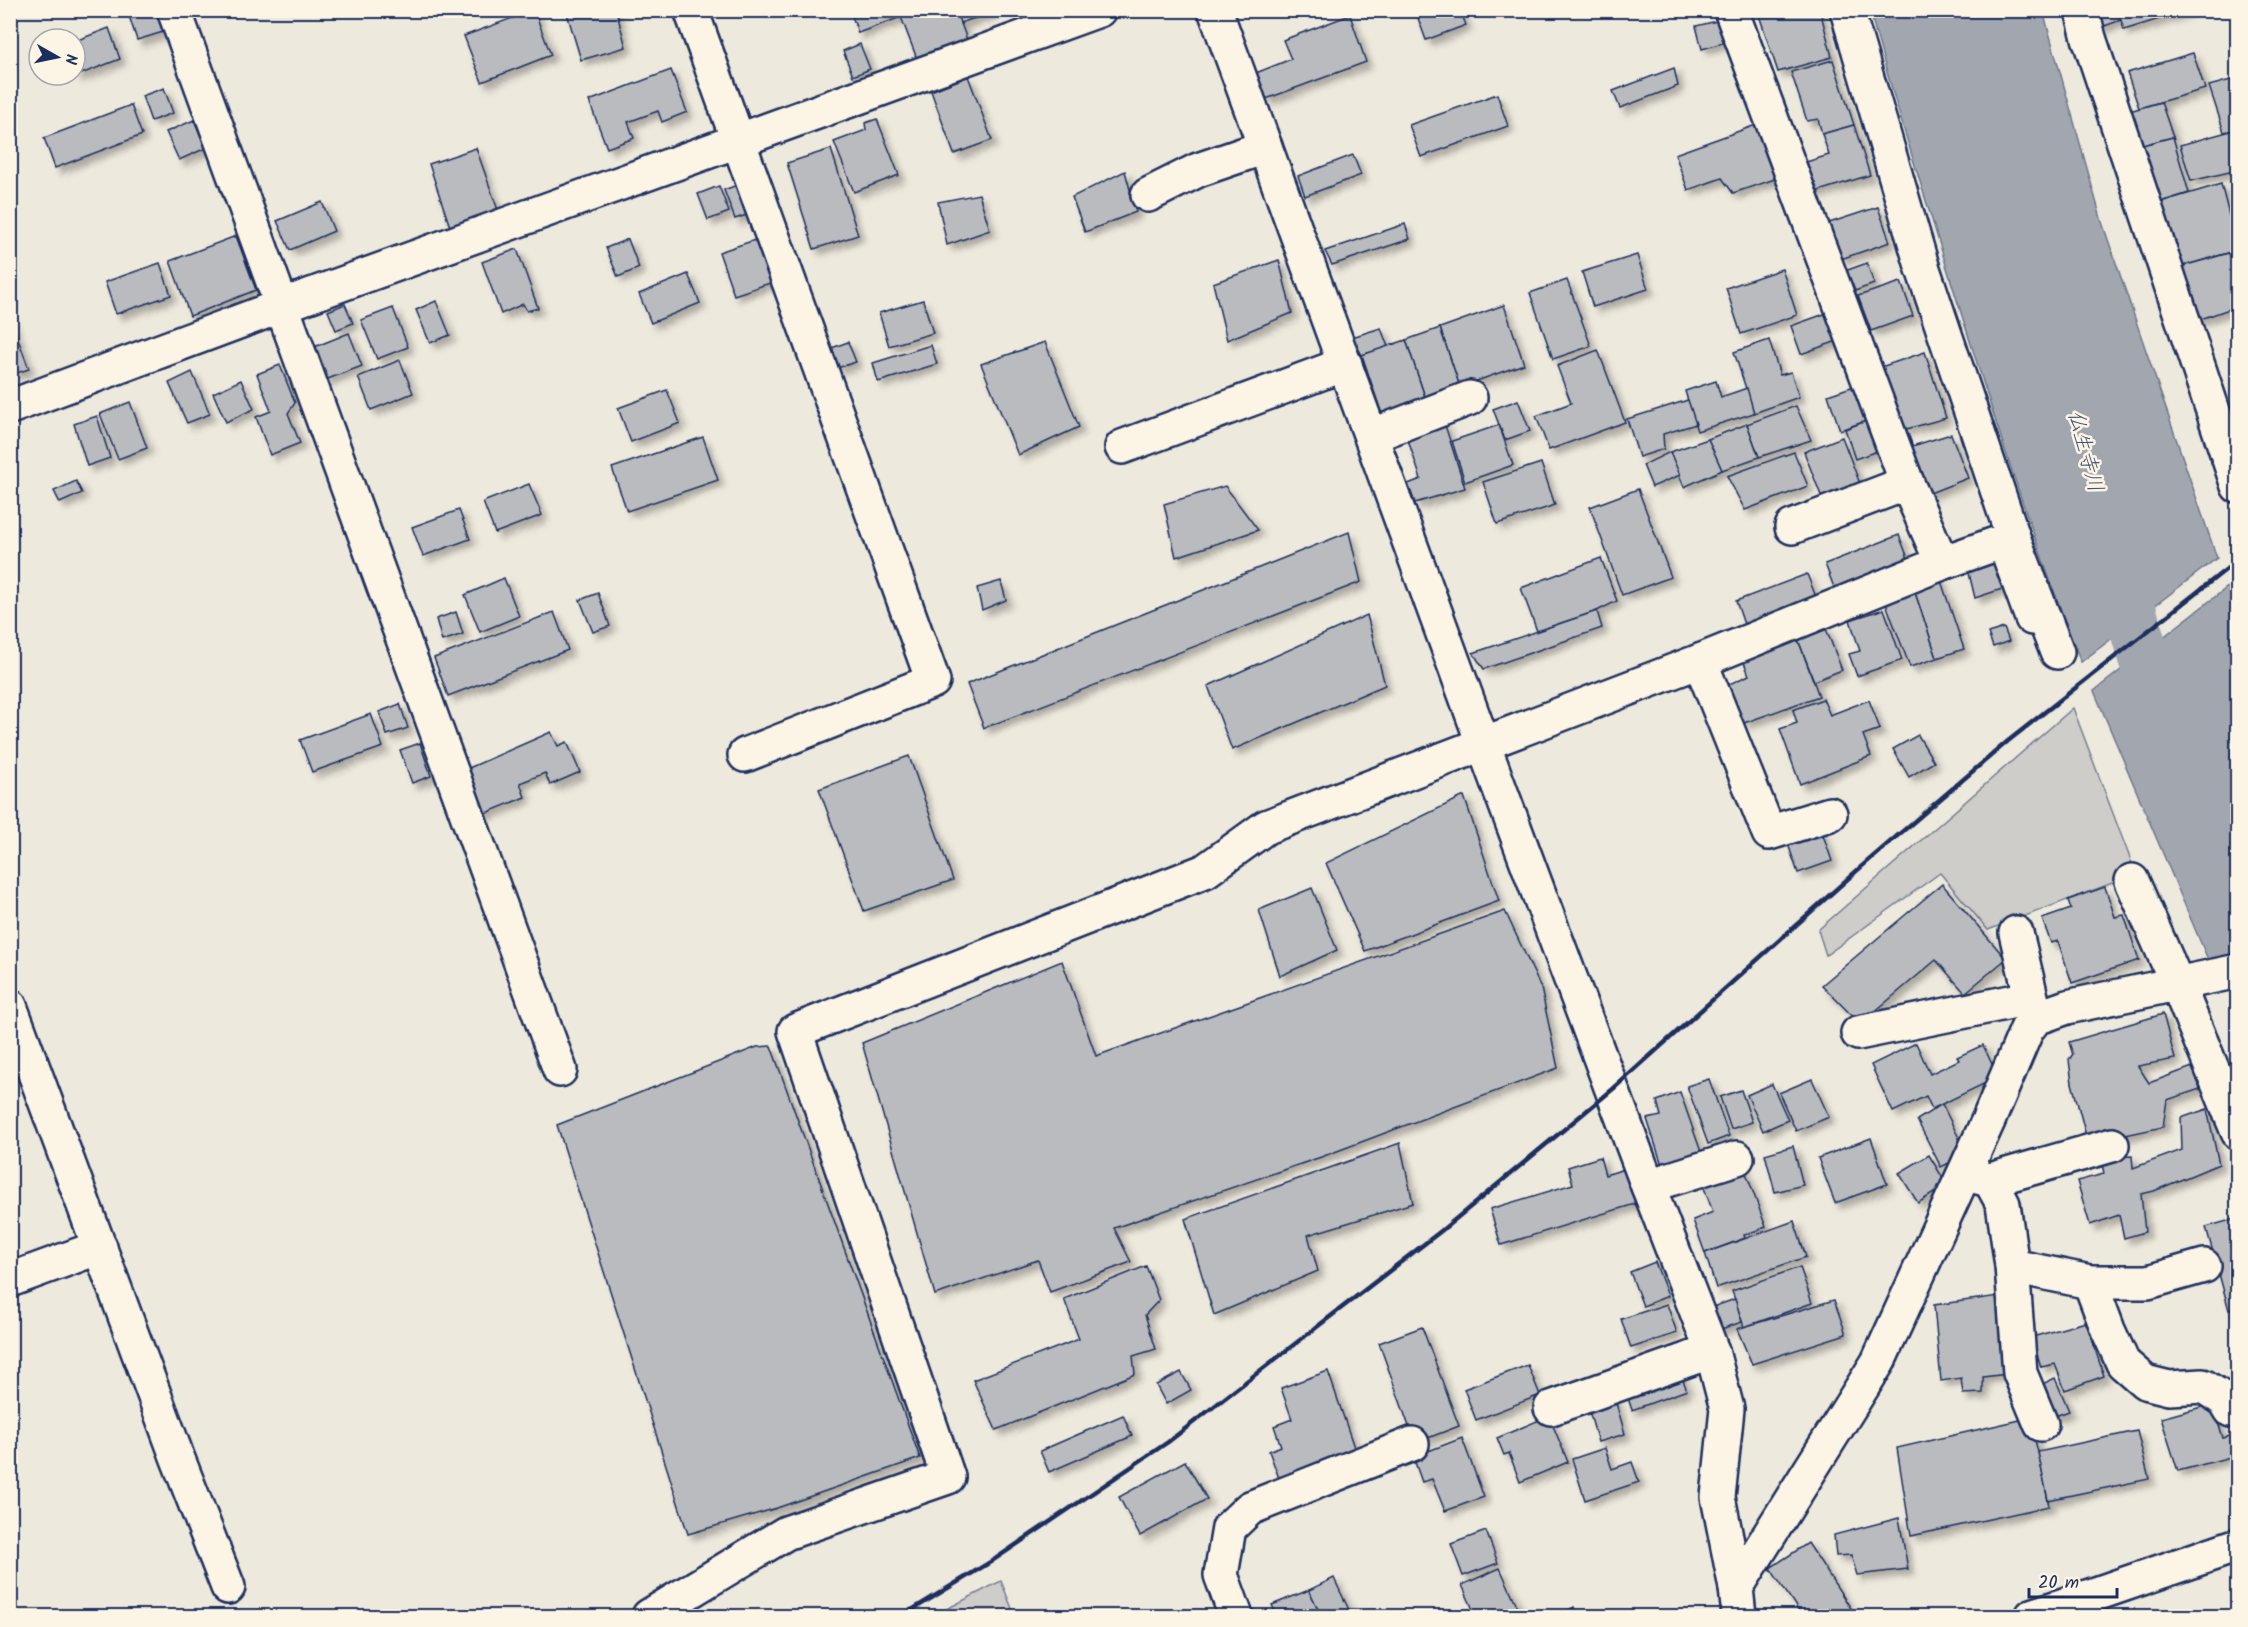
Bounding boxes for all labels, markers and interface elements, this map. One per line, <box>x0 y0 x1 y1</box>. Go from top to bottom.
north arrow <box>27 27 87 87</box>
text: N <box>57 52 83 66</box>
water label: 仏生寺川 <box>2058 407 2111 496</box>
scale bar <box>2029 1561 2118 1599</box>
text: 20 m <box>2038 1569 2079 1598</box>

